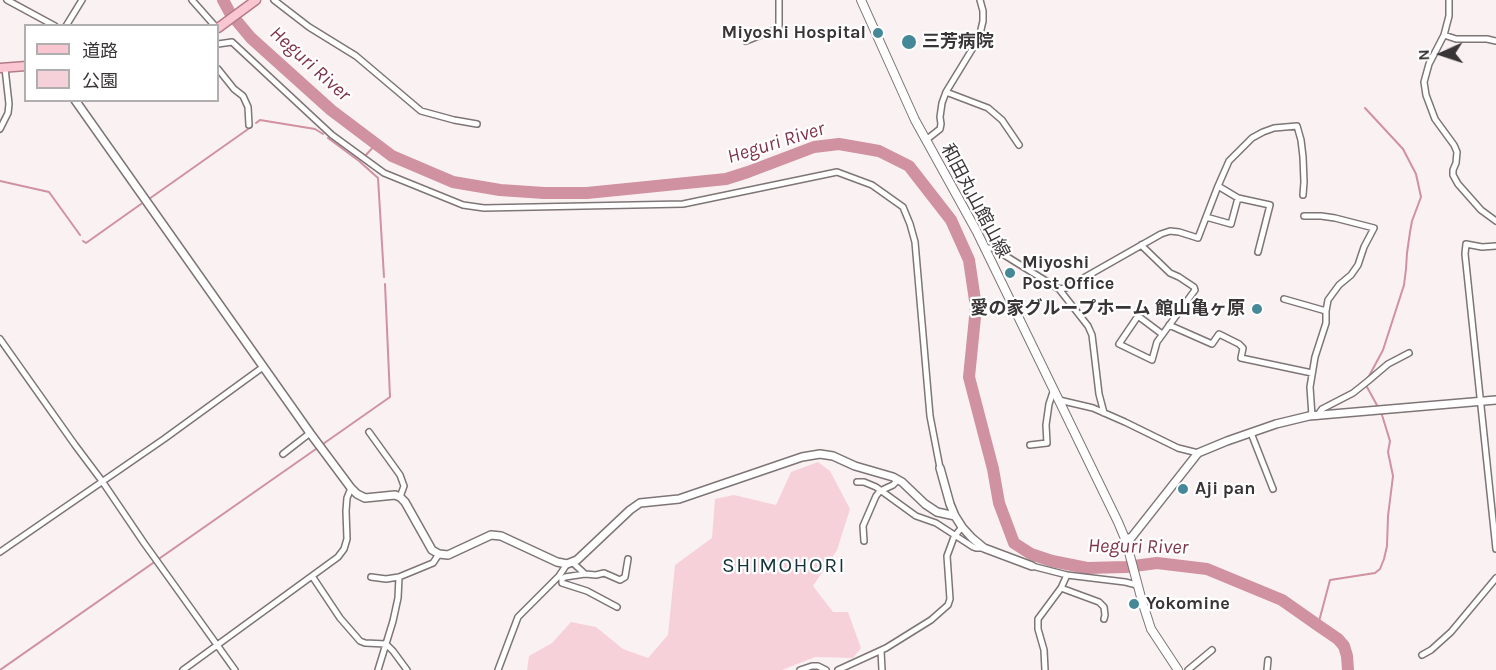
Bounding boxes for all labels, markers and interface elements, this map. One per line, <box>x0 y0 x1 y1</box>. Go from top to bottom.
water label: Heguri River <box>265 21 355 107</box>
place label: Miyoshi Hospital <box>722 22 866 44</box>
legend <box>24 24 219 102</box>
north arrow <box>1412 24 1472 84</box>
marker: Miyoshi Hospital <box>871 26 885 40</box>
place label: 三芳病院 <box>922 31 994 53</box>
marker: 三芳病院 <box>900 33 918 51</box>
text: 道路 <box>82 40 118 62</box>
text: N <box>1414 49 1433 61</box>
text: 公園 <box>82 70 118 92</box>
water label: Heguri River <box>724 117 828 169</box>
street label: 和田丸山館山線 <box>936 140 1014 262</box>
place label: Miyoshi Post Office <box>1022 252 1114 294</box>
marker: Miyoshi Post Office <box>1003 266 1017 280</box>
place label: 愛の家グループホーム 館山亀ヶ原 <box>970 298 1245 320</box>
marker: 愛の家グループホーム 館山亀ヶ原 <box>1250 302 1264 316</box>
place label: Aji pan <box>1195 478 1255 500</box>
marker: Aji pan <box>1176 482 1190 496</box>
water label: Heguri River <box>1088 534 1188 560</box>
district label: SHIMOHORI <box>722 553 846 579</box>
place label: Yokomine <box>1146 593 1230 615</box>
marker: Yokomine <box>1127 597 1141 611</box>

